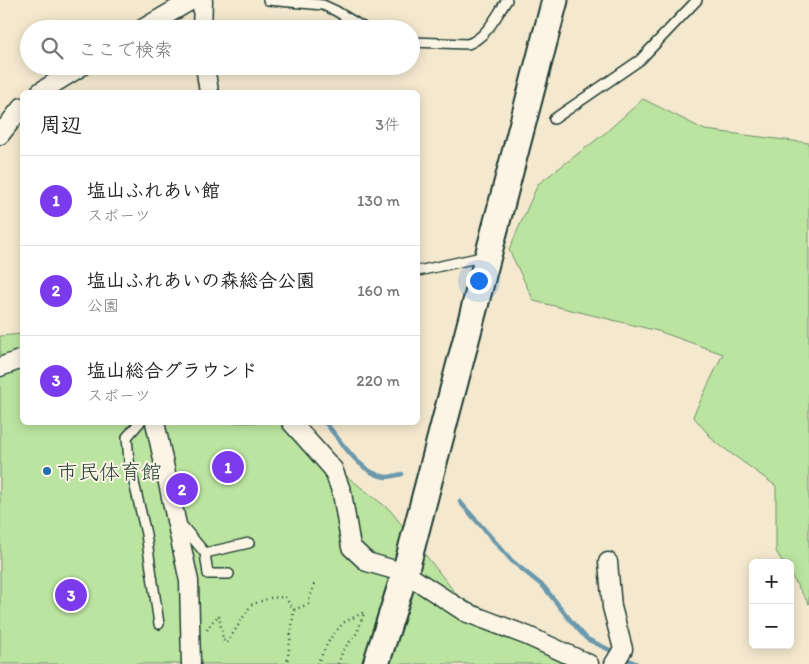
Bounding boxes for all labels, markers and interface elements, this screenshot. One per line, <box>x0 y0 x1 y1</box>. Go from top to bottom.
search box <box>20 20 420 75</box>
icon: search <box>38 34 66 62</box>
text: ここで検索 <box>78 38 173 61</box>
text: 周辺 <box>40 112 82 137</box>
text: 3件 <box>375 115 400 134</box>
text: 塩山ふれあい館 <box>87 179 220 202</box>
text: 1 <box>52 191 60 210</box>
text: 130 m <box>357 191 400 210</box>
text: スポーツ <box>87 206 151 225</box>
your location <box>466 268 492 294</box>
text: 塩山ふれあいの森総合公園 <box>87 269 315 292</box>
text: 2 <box>52 281 60 300</box>
text: 160 m <box>357 281 400 300</box>
text: 公園 <box>87 296 119 315</box>
text: 塩山総合グラウンド <box>87 359 258 382</box>
text: 3 <box>52 371 60 390</box>
text: 220 m <box>356 371 400 390</box>
text: スポーツ <box>87 386 151 405</box>
pin: 1 <box>212 448 244 486</box>
place label: 市民体育館 <box>57 459 162 484</box>
marker: 市民体育館 <box>41 465 53 477</box>
pin: 2 <box>166 470 198 508</box>
map controls <box>749 559 794 649</box>
button: + <box>749 559 794 604</box>
pin: 3 <box>55 576 87 614</box>
button: − <box>749 604 794 649</box>

